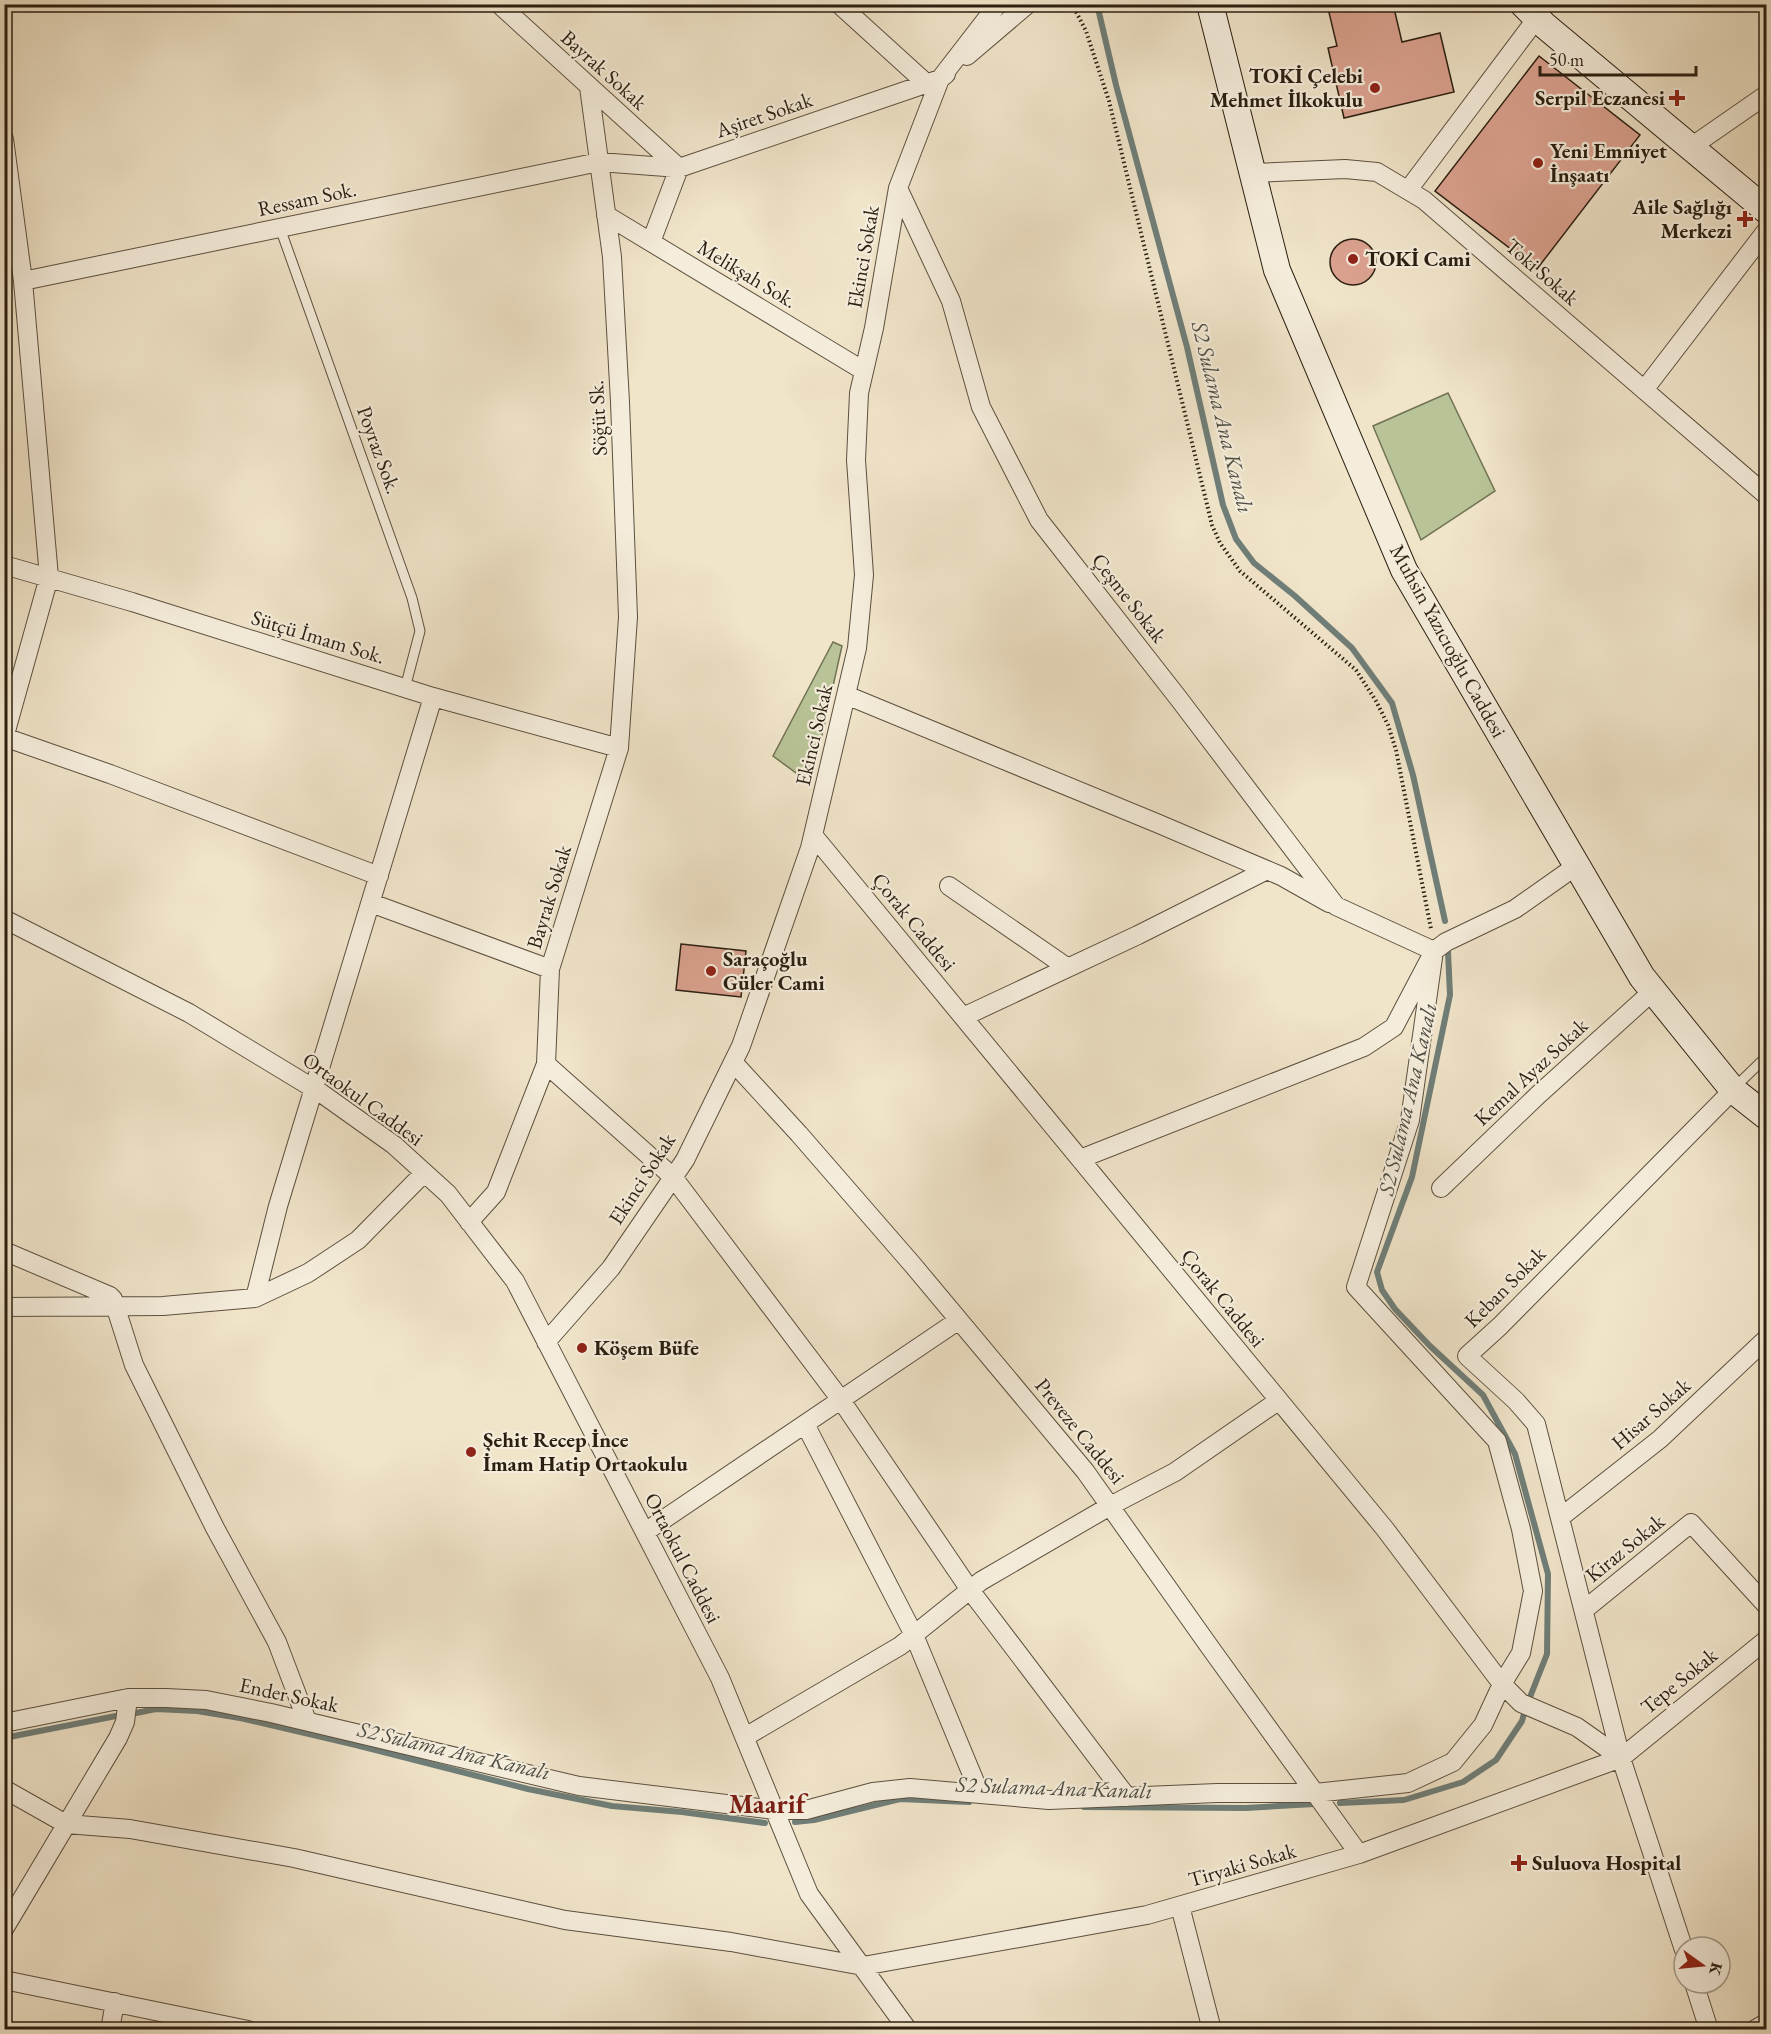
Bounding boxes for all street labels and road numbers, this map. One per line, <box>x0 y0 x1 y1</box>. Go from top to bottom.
street label: Bayrak Sokak <box>556 24 654 116</box>
street label: Aşiret Sokak <box>711 85 817 144</box>
street label: Ressam Sok. <box>255 175 359 222</box>
street label: Ekinci Sokak <box>840 202 885 310</box>
street label: Toki Sokak <box>1500 232 1586 312</box>
street label: Melikşah Sok. <box>693 233 802 314</box>
street label: Söğüt Sk. <box>582 380 613 456</box>
street label: Poyraz Sok. <box>351 402 408 497</box>
street label: Muhsin Yazıcıoğlu Caddesi <box>1384 539 1513 742</box>
street label: Çeşme Sokak <box>1086 547 1174 649</box>
street label: Sütçü İmam Sok. <box>248 603 388 670</box>
street label: Ekinci Sokak <box>789 680 839 788</box>
street label: Bayrak Sokak <box>520 841 577 952</box>
street label: Çorak Caddesi <box>866 867 962 977</box>
street label: Kemal Ayaz Sokak <box>1468 1011 1594 1131</box>
street label: Ortaokul Caddesi <box>298 1046 429 1152</box>
street label: Ekinci Sokak <box>602 1127 682 1230</box>
street label: Keban Sokak <box>1458 1239 1552 1333</box>
street label: Çorak Caddesi <box>1175 1243 1271 1353</box>
street label: Hisar Sokak <box>1605 1371 1697 1455</box>
street label: Preveze Caddesi <box>1029 1372 1131 1489</box>
street label: Ortaokul Caddesi <box>639 1488 728 1628</box>
street label: Kiraz Sokak <box>1579 1507 1671 1588</box>
street label: Tepe Sokak <box>1635 1641 1724 1720</box>
street label: Ender Sokak <box>237 1671 342 1718</box>
street label: Tiryaki Sokak <box>1185 1836 1300 1893</box>

